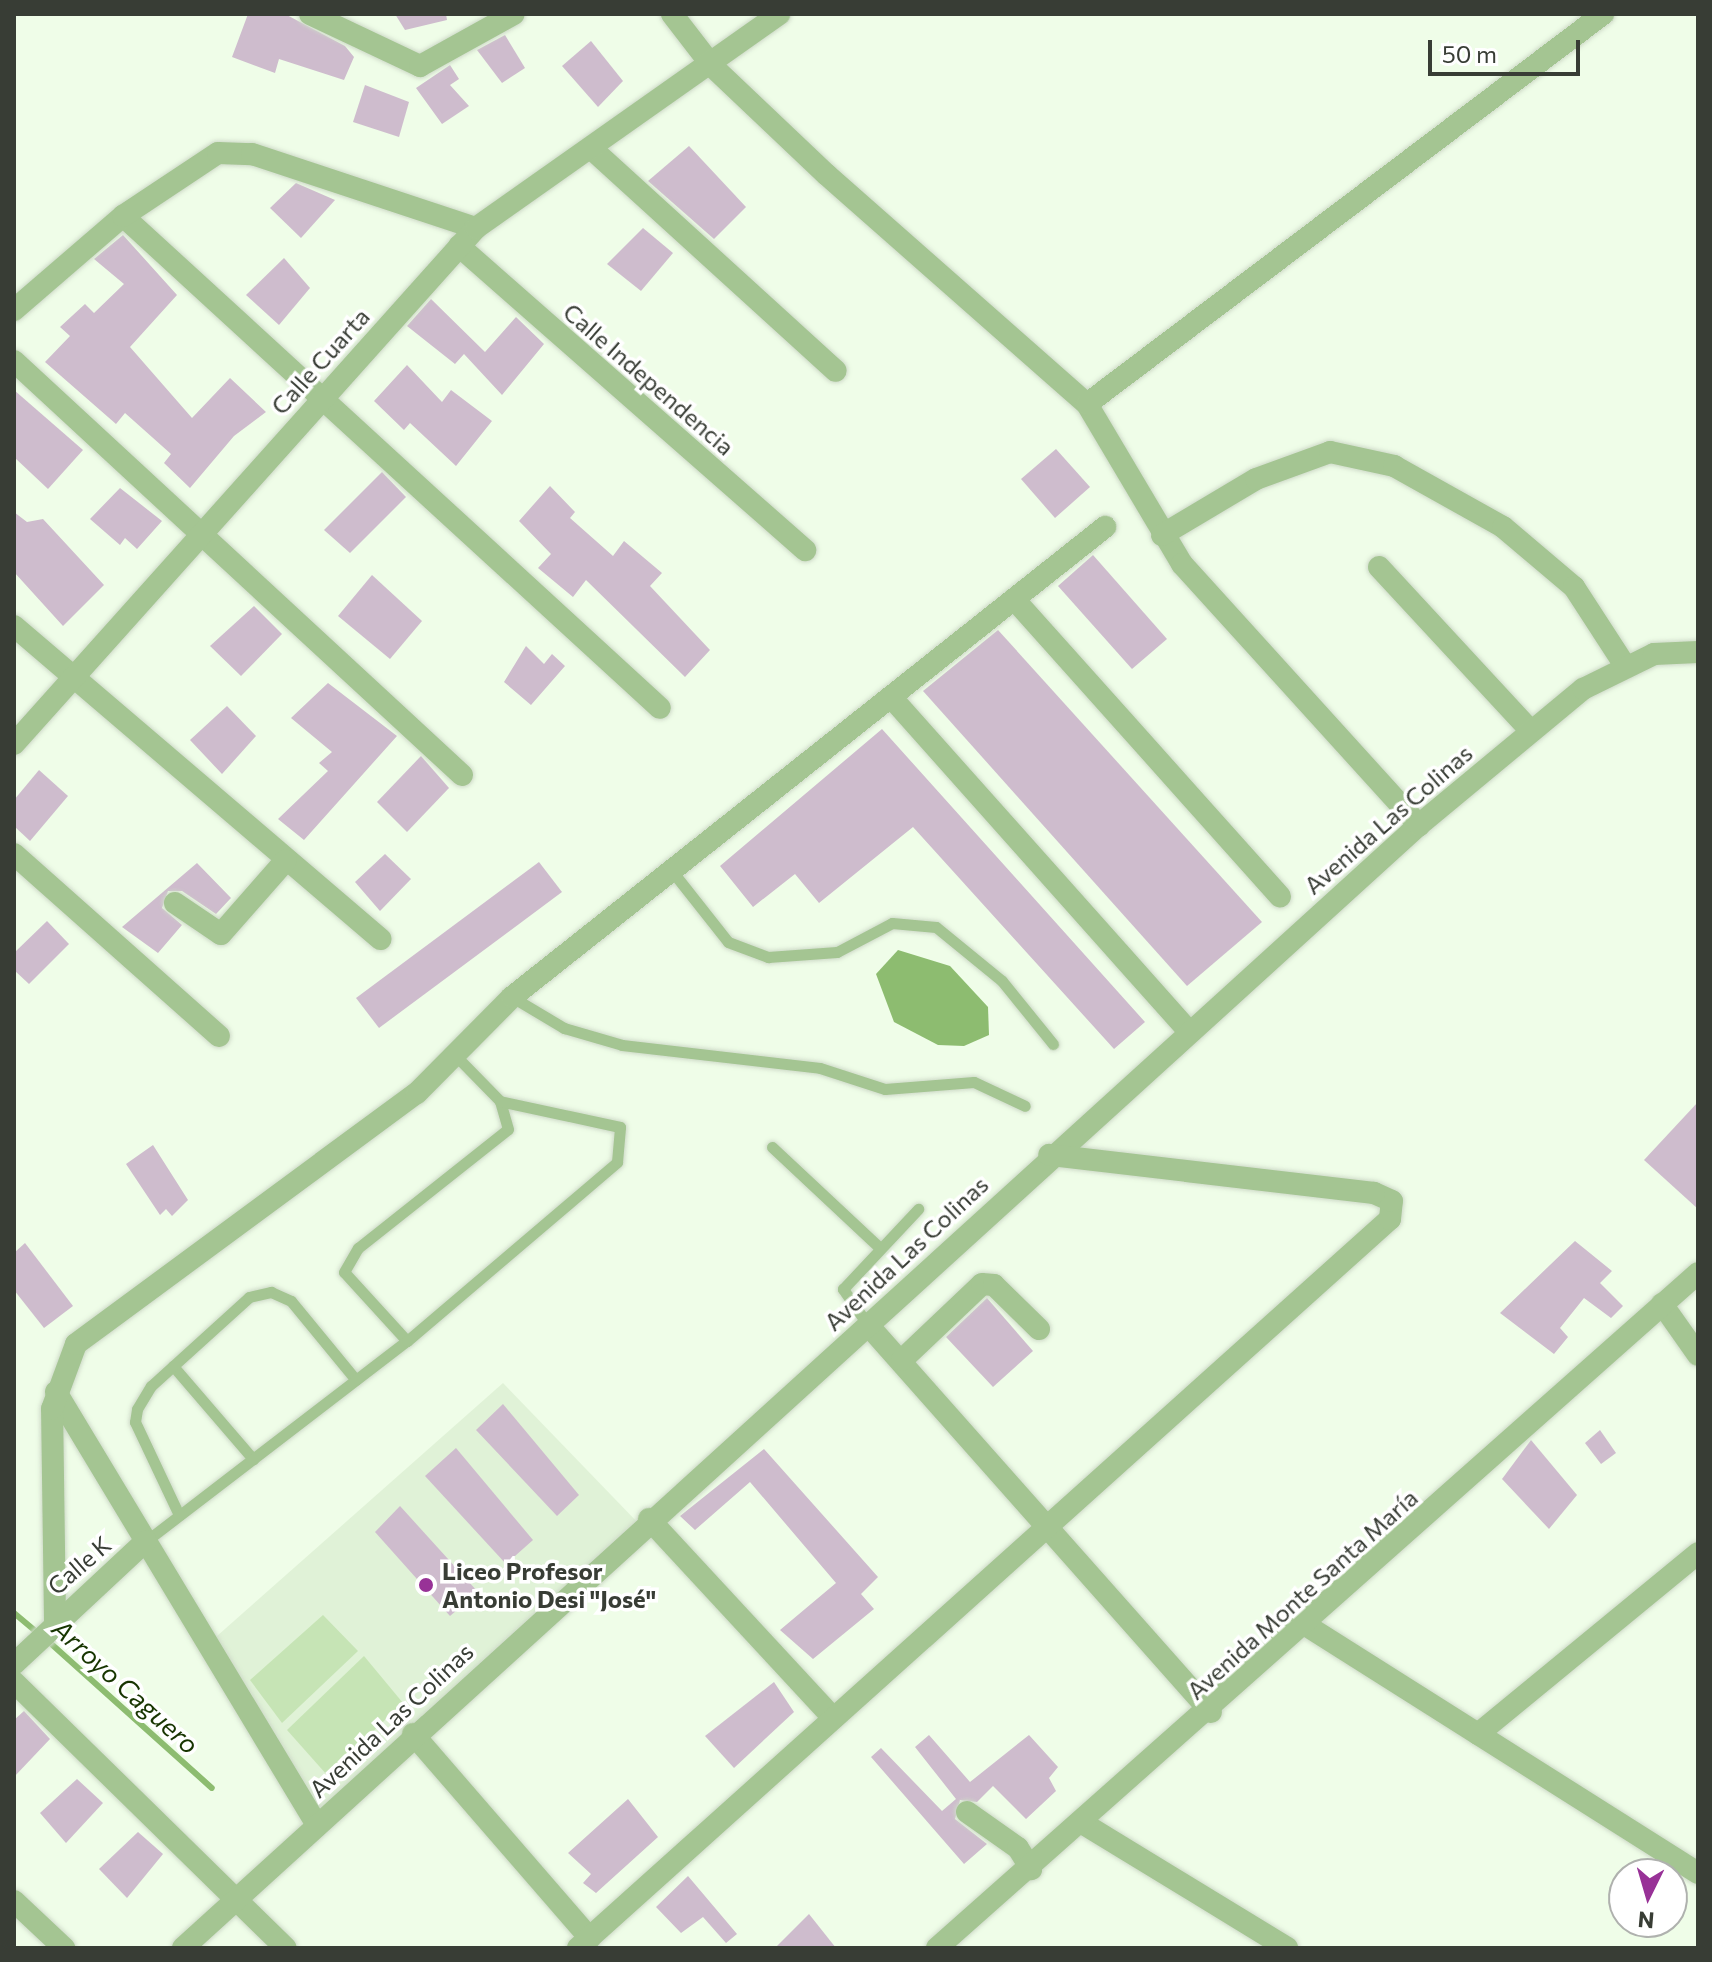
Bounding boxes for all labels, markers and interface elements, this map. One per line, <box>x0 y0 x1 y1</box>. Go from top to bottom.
scale bar <box>1432 24 1584 74</box>
text: 50 m <box>1442 39 1497 68</box>
street label: Calle Independencia <box>558 297 740 461</box>
street label: Calle Cuarta <box>265 302 375 420</box>
street label: Avenida Las Colinas <box>1298 738 1478 900</box>
street label: Avenida Las Colinas <box>818 1170 994 1336</box>
street label: Avenida Monte Santa María <box>1181 1483 1423 1705</box>
street label: Calle K <box>41 1530 117 1600</box>
place label: Liceo Profesor Antonio Desi "José" <box>442 1557 656 1613</box>
marker: Liceo Profesor Antonio Desi "José" <box>417 1576 435 1594</box>
water label: Arroyo Caguero <box>47 1612 205 1760</box>
street label: Avenida Las Colinas <box>303 1637 479 1803</box>
north arrow <box>1608 1858 1688 1938</box>
text: N <box>1637 1906 1655 1935</box>

